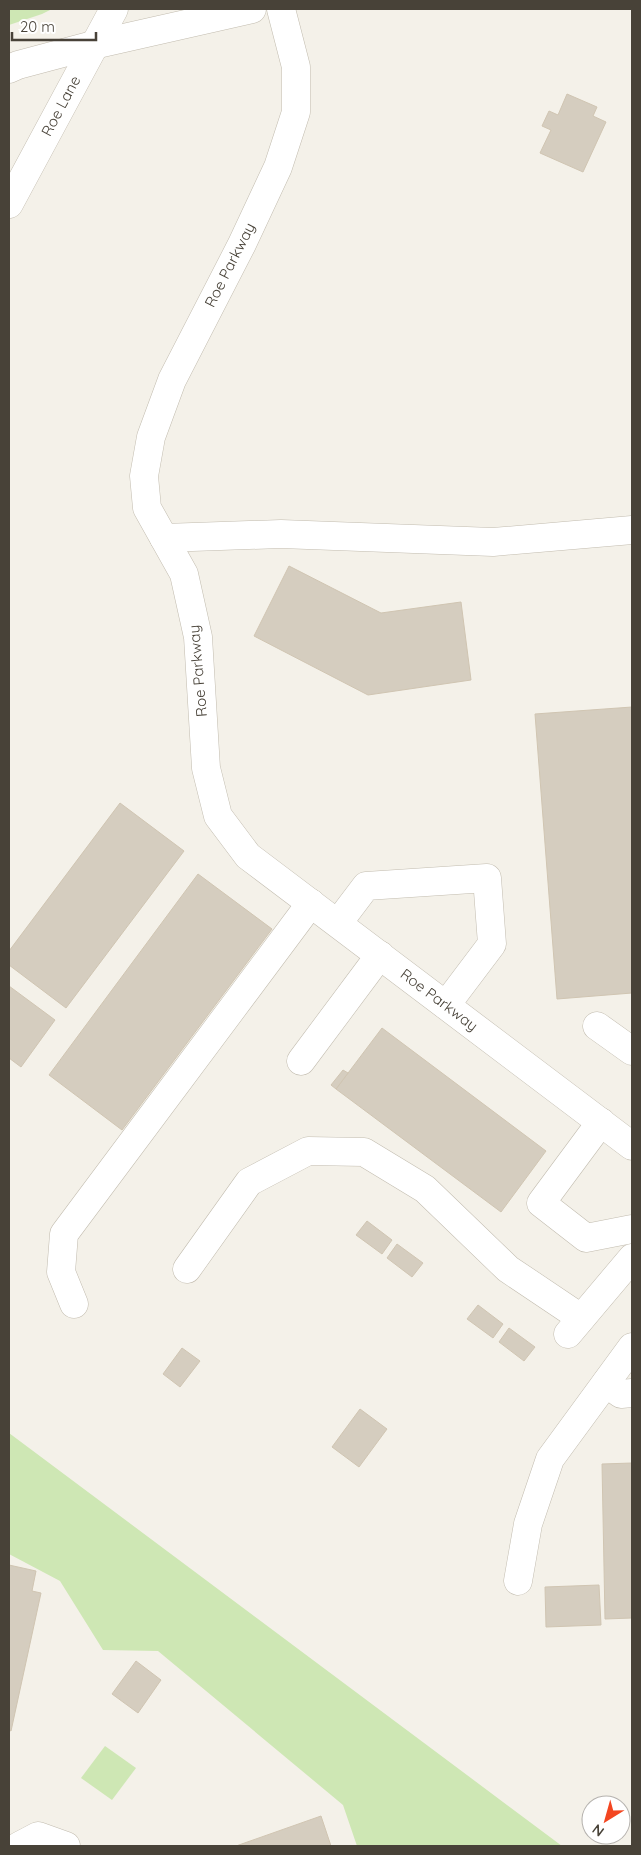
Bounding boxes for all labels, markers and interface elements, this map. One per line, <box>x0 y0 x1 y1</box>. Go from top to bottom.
scale bar <box>12 10 96 42</box>
text: 20 m <box>20 17 55 36</box>
street label: Roe Lane <box>37 72 84 139</box>
street label: Roe Parkway <box>200 219 259 310</box>
street label: Roe Parkway <box>184 624 211 718</box>
street label: Roe Parkway <box>397 964 482 1035</box>
north arrow <box>581 1795 631 1845</box>
text: N <box>589 1820 608 1841</box>

